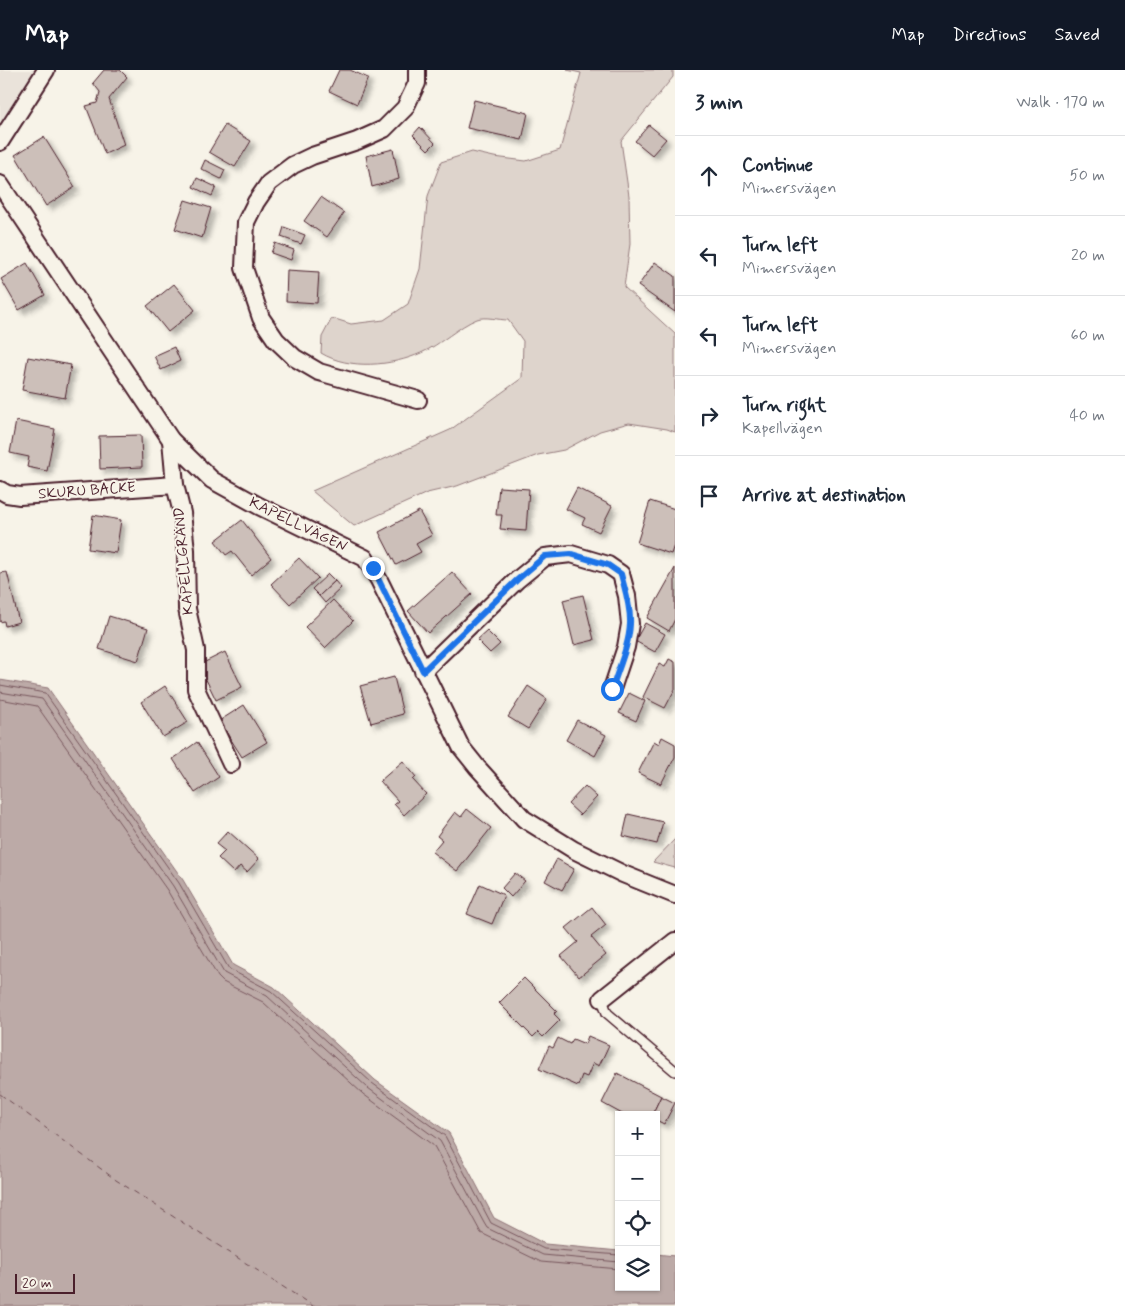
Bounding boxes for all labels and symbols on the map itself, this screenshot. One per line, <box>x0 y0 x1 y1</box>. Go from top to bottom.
street label: SKURU BACKE <box>38 478 137 504</box>
street label: KAPELLVÄGEN <box>246 493 350 557</box>
street label: KAPELLGRÄND <box>169 506 199 616</box>
route end <box>362 557 385 580</box>
route start <box>601 678 624 701</box>
scale bar <box>15 1271 75 1294</box>

